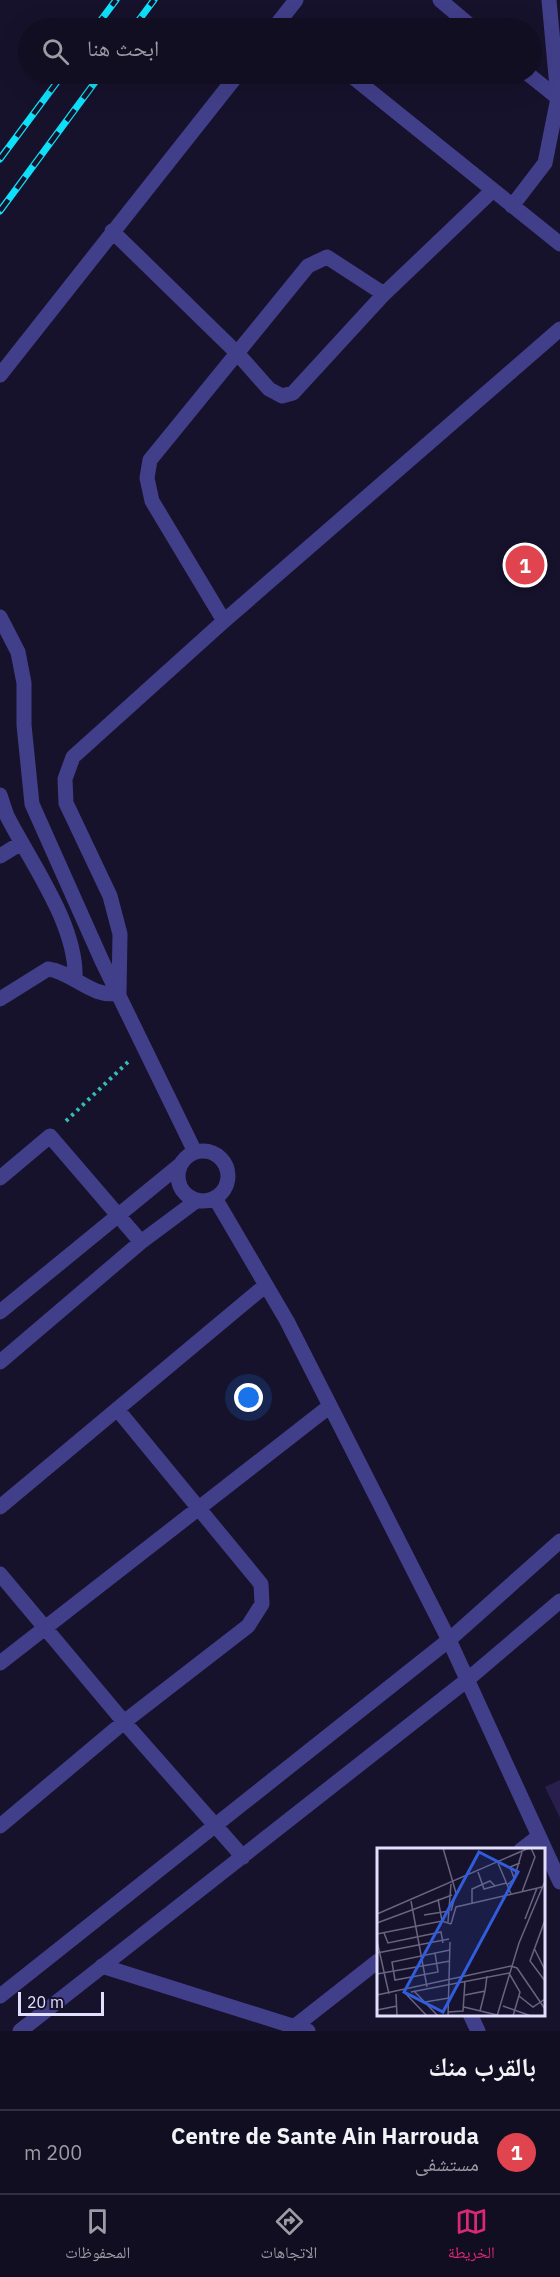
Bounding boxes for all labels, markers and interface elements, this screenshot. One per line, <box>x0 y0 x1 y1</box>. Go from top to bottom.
search box <box>18 18 542 84</box>
text: ابحث هنا <box>87 33 159 62</box>
icon: search <box>39 35 72 68</box>
pin: 1 <box>506 542 544 588</box>
your location <box>234 1383 263 1412</box>
inset map <box>377 1848 545 2016</box>
scale bar <box>18 1989 104 2016</box>
text: 20 m <box>27 1992 64 2012</box>
text: بالقرب منك <box>428 2049 536 2083</box>
text: Centre de Sante Ain Harrouda <box>171 2121 479 2150</box>
text: 200 m <box>24 2139 82 2166</box>
text: 1 <box>511 2139 523 2166</box>
text: مستشفى <box>415 2150 479 2177</box>
tab: المحفوظات <box>65 2205 130 2268</box>
tab: الاتجاهات <box>261 2205 317 2268</box>
tab: الخريطة <box>448 2205 495 2268</box>

